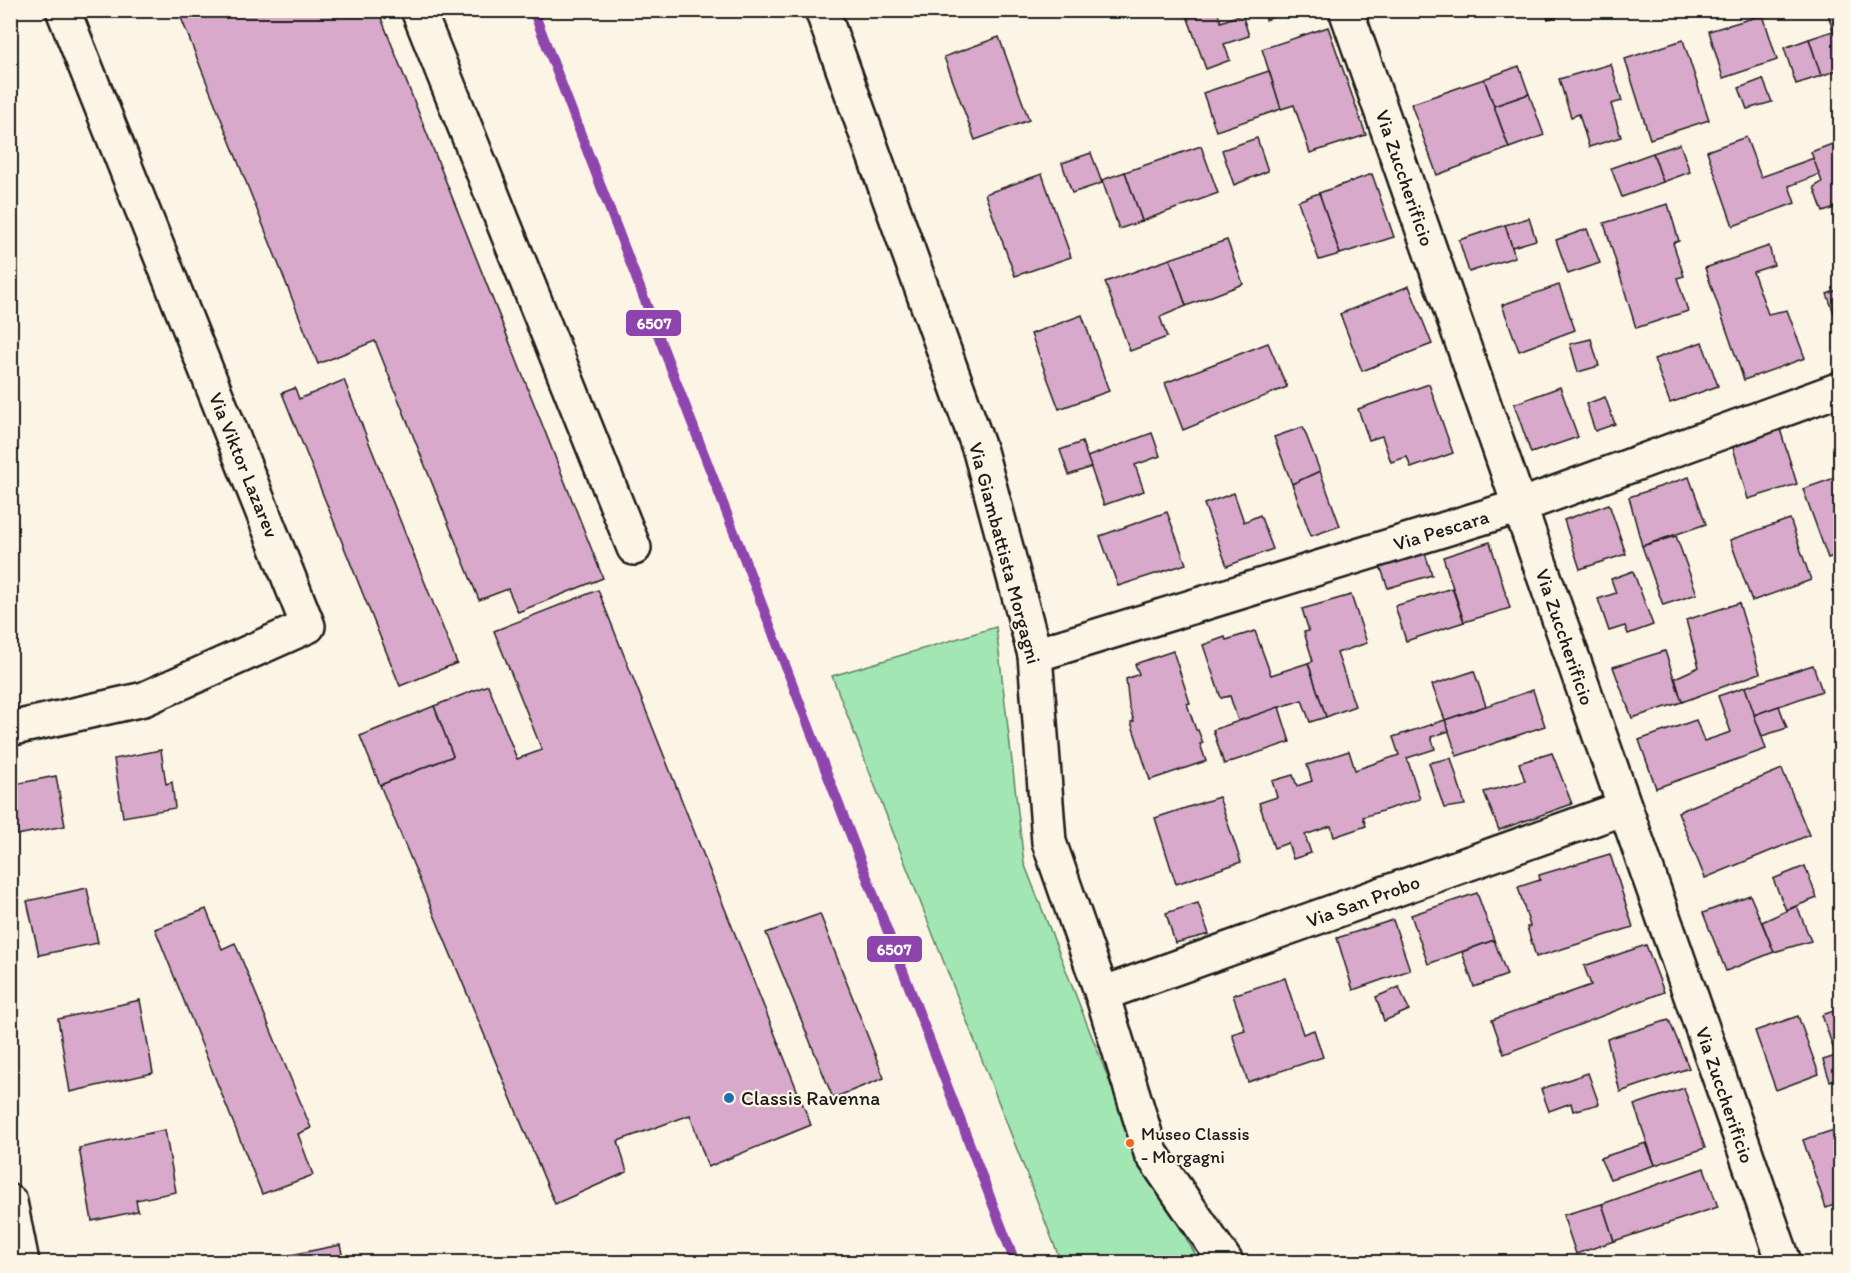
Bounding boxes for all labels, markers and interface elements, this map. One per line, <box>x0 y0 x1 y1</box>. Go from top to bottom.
street label: Via Zuccherificio <box>1370 107 1440 249</box>
line badge: 6507 <box>625 309 682 337</box>
text: 6507 <box>637 314 671 333</box>
street label: Via Viktor Lazarev <box>204 389 284 541</box>
street label: Via Giambattista Morgagni <box>964 440 1046 666</box>
street label: Via Pescara <box>1390 504 1492 556</box>
street label: Via Zuccherificio <box>1530 566 1600 708</box>
street label: Via San Probo <box>1303 869 1423 933</box>
line badge: 6507 <box>866 935 923 963</box>
text: 6507 <box>877 940 911 959</box>
street label: Via Zuccherificio <box>1690 1024 1760 1166</box>
place label: Classis Ravenna <box>741 1086 880 1110</box>
marker: Classis Ravenna <box>722 1091 736 1105</box>
place label: Museo Classis - Morgagni <box>1141 1123 1250 1168</box>
marker: Museo Classis - Morgagni <box>1124 1137 1136 1149</box>

